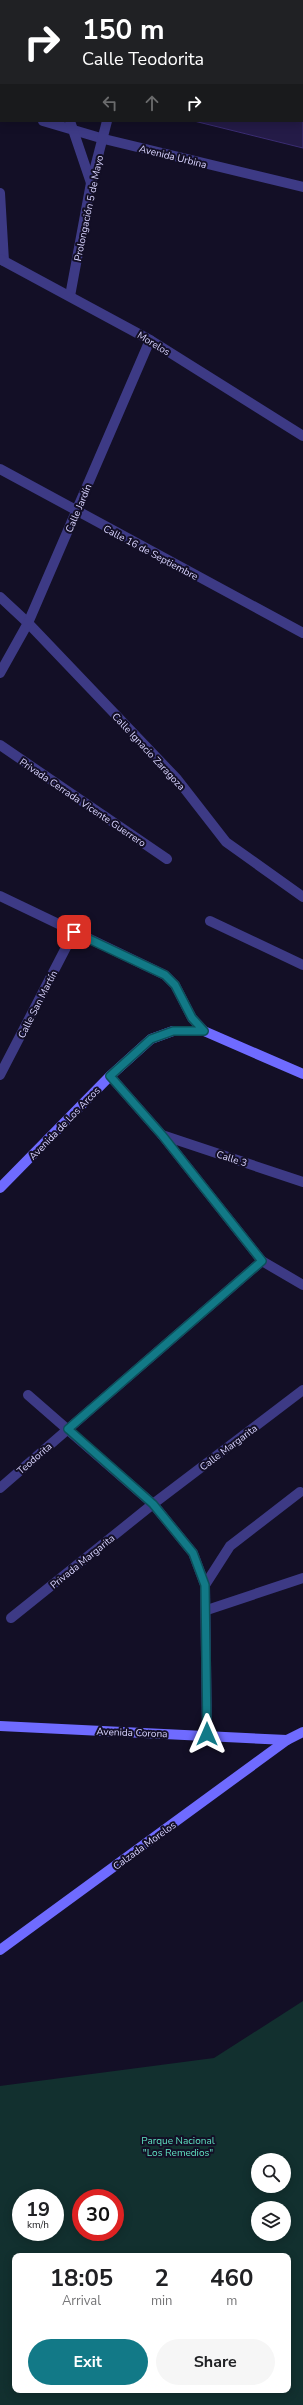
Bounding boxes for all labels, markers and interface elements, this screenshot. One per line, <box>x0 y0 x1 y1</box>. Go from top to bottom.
text: 150 m <box>82 11 165 49</box>
icon: right <box>16 16 68 68</box>
text: Calle Teodorita <box>82 47 204 71</box>
icon: left <box>99 92 121 114</box>
icon: ahead <box>141 92 163 114</box>
icon: right <box>183 92 205 114</box>
street label: Avenida Urbina <box>138 142 208 172</box>
street label: Prolongación 5 de Mayo <box>71 153 107 263</box>
street label: Morelos <box>134 329 173 359</box>
street label: Calle Jardín <box>62 482 95 535</box>
street label: Calle 16 de Septiembre <box>101 522 200 584</box>
street label: Calle Ignacio Zaragoza <box>109 710 188 793</box>
street label: Privada Cerrada Vicente Guerrero <box>16 755 149 851</box>
pin <box>57 915 91 949</box>
icon: arrive <box>63 921 85 943</box>
street label: Calle San Martín <box>15 968 61 1041</box>
street label: Avenida de Los Arcos <box>26 1084 104 1163</box>
street label: Calle 3 <box>214 1147 249 1170</box>
street label: Calle Margarita <box>197 1421 260 1474</box>
street label: Teodorita <box>14 1440 55 1478</box>
street label: Privada Margarita <box>47 1531 118 1592</box>
position arrow <box>186 1713 228 1755</box>
street label: Avenida Corona <box>96 1725 168 1741</box>
street label: Calzada Morelos <box>110 1818 179 1873</box>
park label: Parque Nacional "Los Remedios" <box>141 2134 215 2160</box>
map controls <box>251 2153 291 2241</box>
button: search <box>251 2153 291 2193</box>
speed limit sign: 30 <box>72 2189 124 2241</box>
text: 19 <box>26 2196 50 2223</box>
button: layers <box>251 2201 291 2241</box>
text: km/h <box>27 2218 49 2232</box>
text: 18:05 <box>50 2262 113 2294</box>
text: 2 <box>154 2262 169 2294</box>
text: 460 <box>210 2262 253 2294</box>
text: Arrival <box>62 2292 101 2310</box>
text: min <box>151 2292 172 2310</box>
text: m <box>226 2292 237 2310</box>
button: Exit <box>28 2339 148 2385</box>
button: Share <box>156 2339 275 2385</box>

